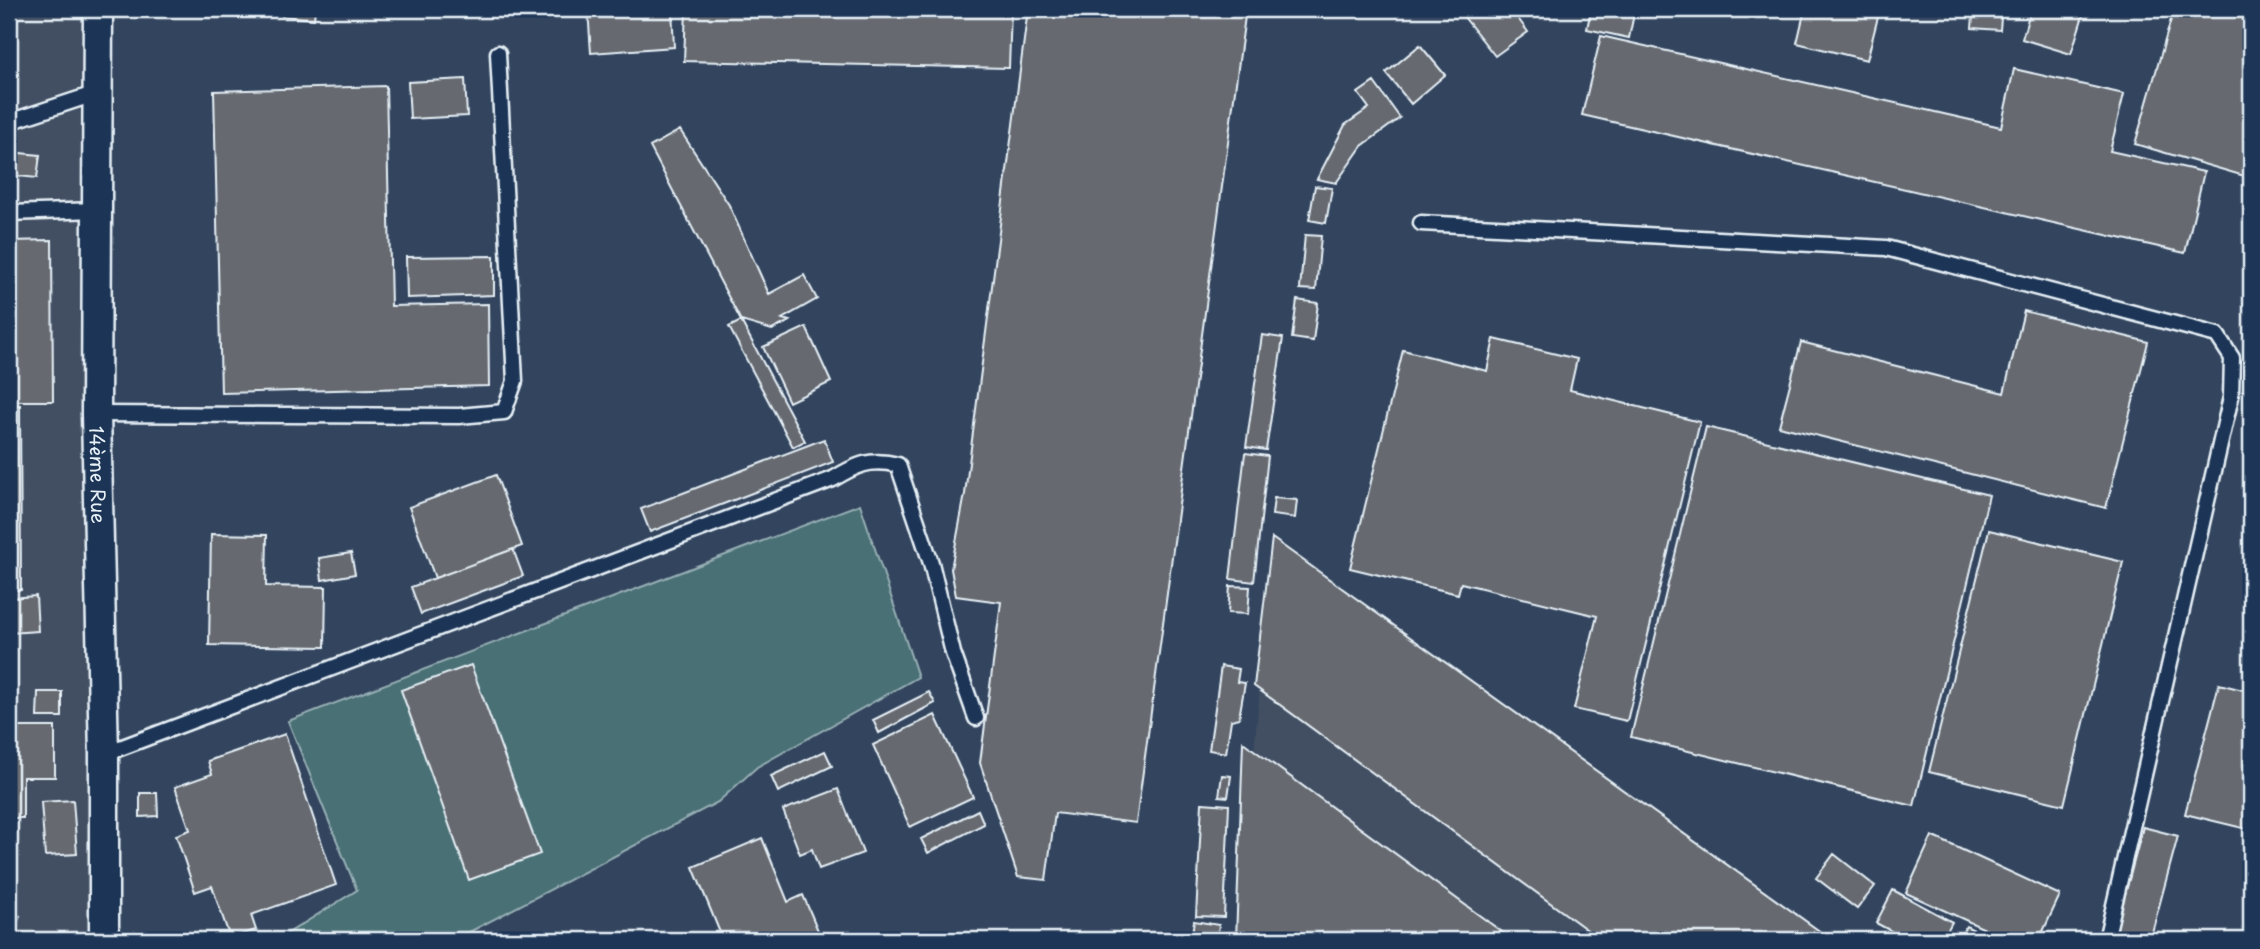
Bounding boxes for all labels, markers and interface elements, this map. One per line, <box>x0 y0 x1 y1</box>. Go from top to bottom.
street label: 14ème Rue <box>83 426 114 524</box>

